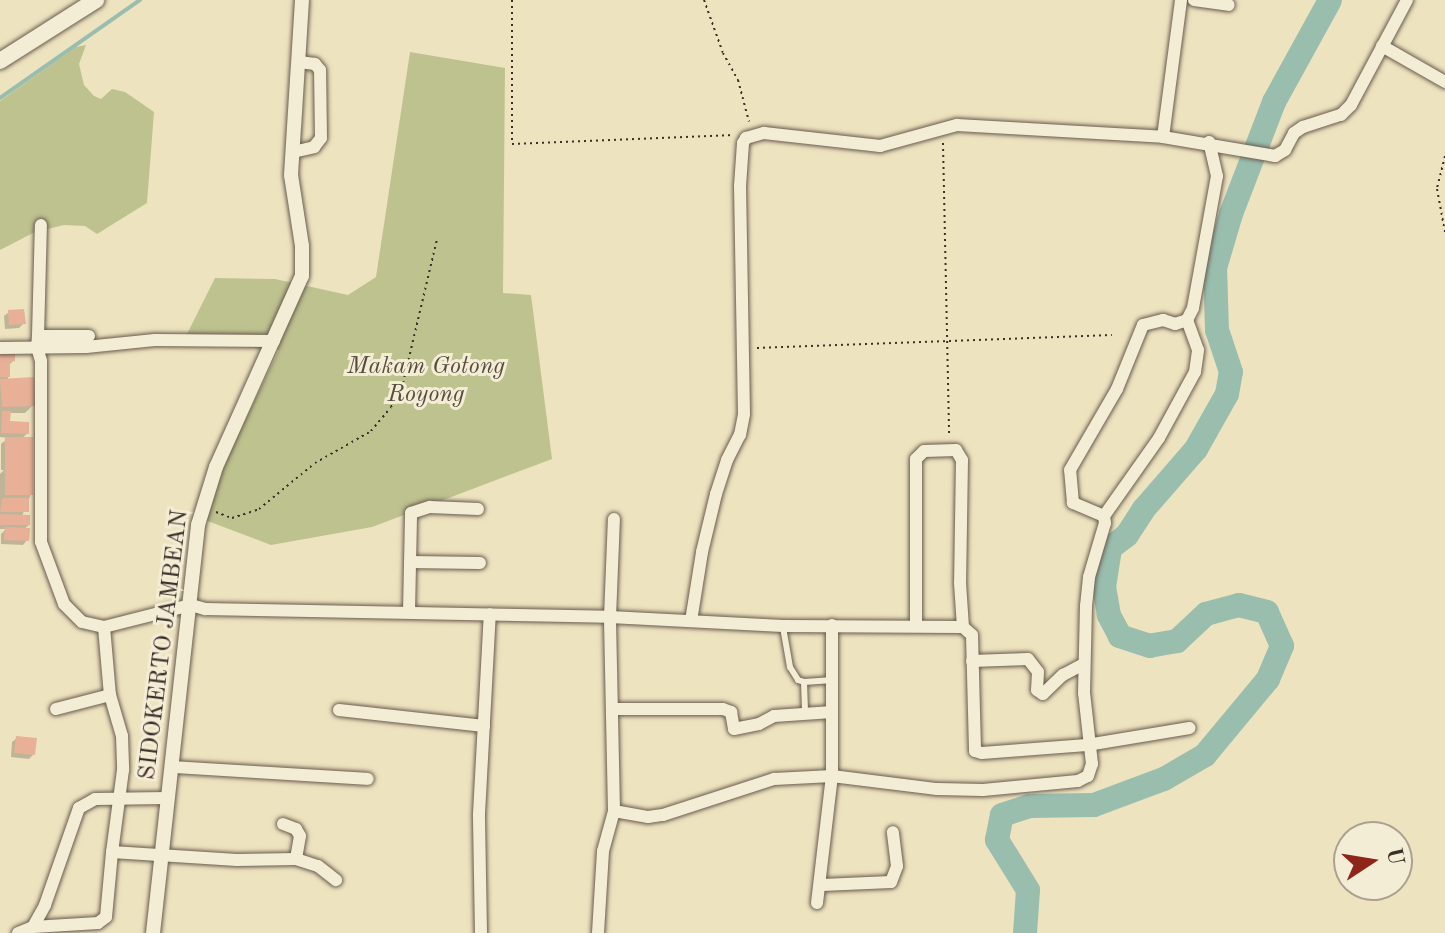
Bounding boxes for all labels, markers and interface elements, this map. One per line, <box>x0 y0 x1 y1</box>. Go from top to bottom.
park label: Makam Gotong Royong <box>347 354 505 410</box>
street label: SIDOKERTO JAMBEAN <box>134 508 196 782</box>
north arrow <box>1333 821 1413 901</box>
text: U <box>1382 846 1407 867</box>

